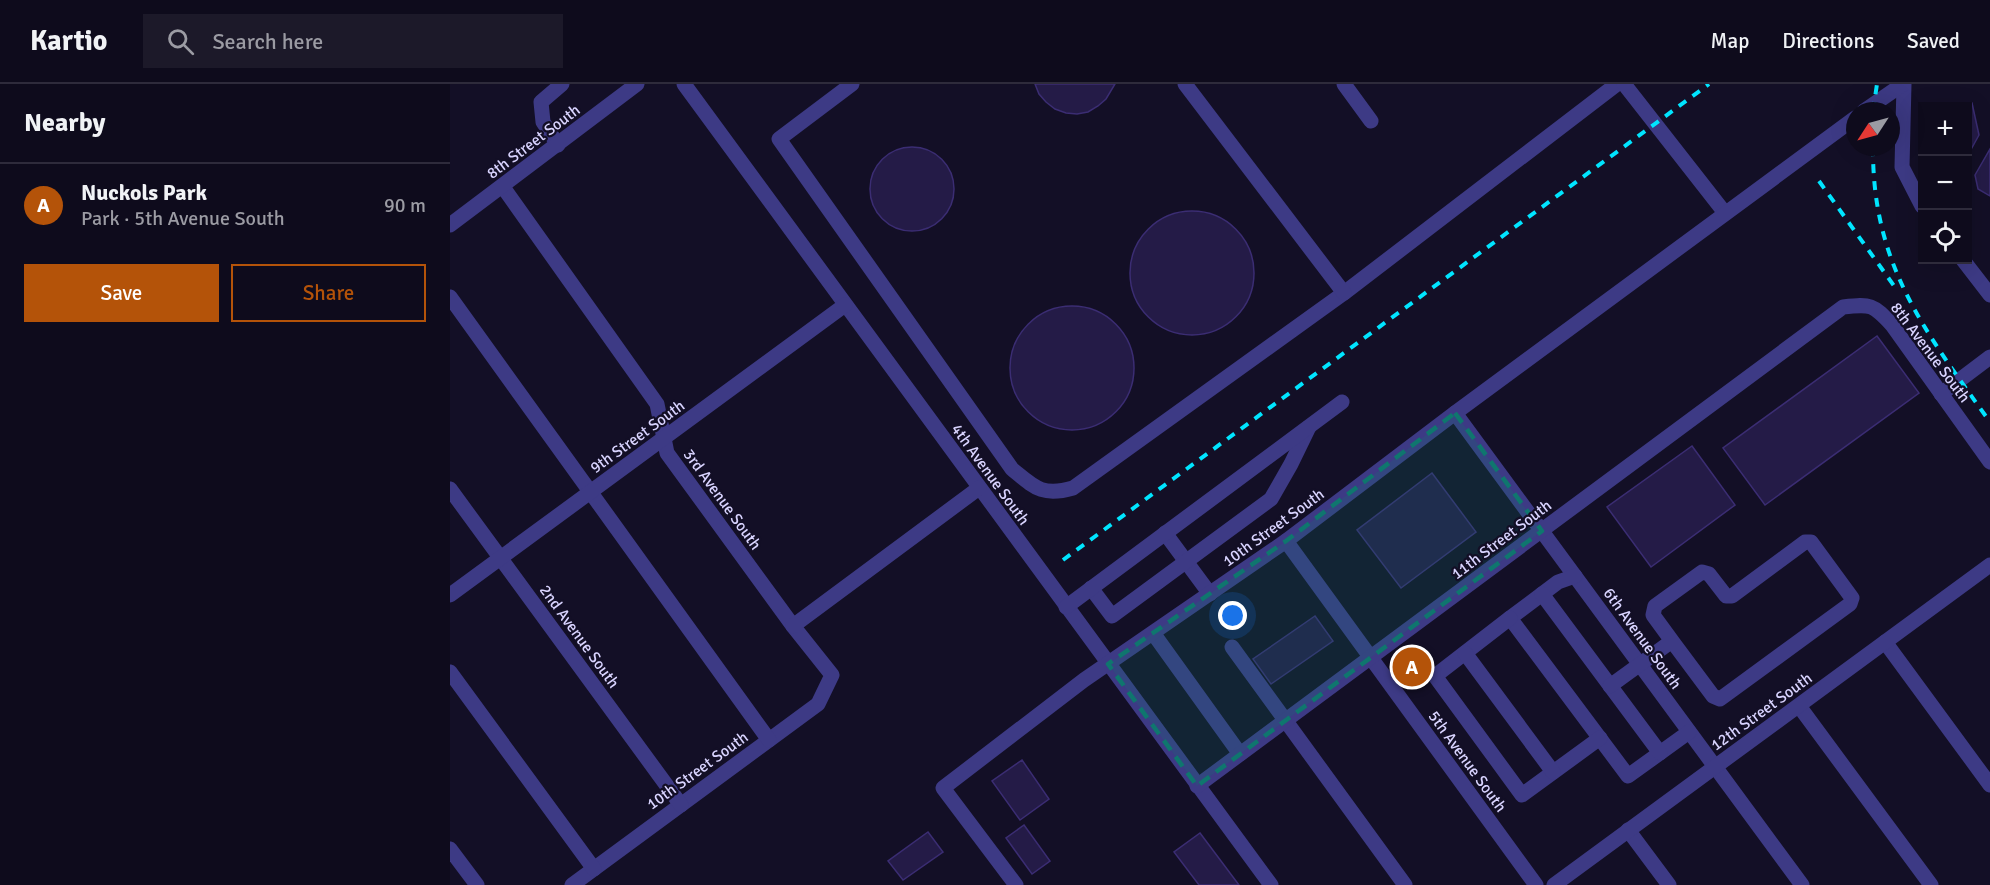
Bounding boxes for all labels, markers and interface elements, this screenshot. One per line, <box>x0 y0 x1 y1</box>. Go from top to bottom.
search box <box>143 14 563 68</box>
text: Kartio <box>30 24 107 58</box>
icon: search <box>164 25 197 58</box>
text: Search here <box>212 28 323 55</box>
text: Map <box>1711 28 1749 54</box>
text: Directions <box>1782 28 1874 54</box>
text: Saved <box>1907 28 1960 54</box>
street label: 8th Street South <box>483 100 584 183</box>
north arrow <box>1846 102 1900 156</box>
map controls <box>1918 102 1972 264</box>
button: + <box>1918 102 1972 156</box>
text: Nearby <box>24 107 105 139</box>
button: − <box>1918 156 1972 210</box>
text: Nuckols Park <box>81 179 207 206</box>
text: A <box>37 193 50 218</box>
text: 90 m <box>384 193 426 218</box>
text: Park · 5th Avenue South <box>81 206 285 231</box>
button: locate <box>1918 210 1972 264</box>
button: Save <box>24 264 219 322</box>
button: Share <box>231 264 426 322</box>
street label: 8th Avenue South <box>1886 299 1974 407</box>
street label: 9th Street South <box>586 396 689 478</box>
street label: 4th Avenue South <box>947 420 1034 529</box>
street label: 3rd Avenue South <box>679 445 766 554</box>
street label: 10th Street South <box>1219 484 1328 571</box>
street label: 11th Street South <box>1447 496 1556 584</box>
street label: 2nd Avenue South <box>535 581 623 692</box>
street label: 6th Avenue South <box>1599 584 1686 693</box>
your location <box>1218 601 1247 630</box>
pin: A <box>1392 644 1432 690</box>
street label: 12th Street South <box>1707 668 1816 755</box>
street label: 5th Avenue South <box>1424 707 1511 816</box>
street label: 10th Street South <box>643 727 752 814</box>

